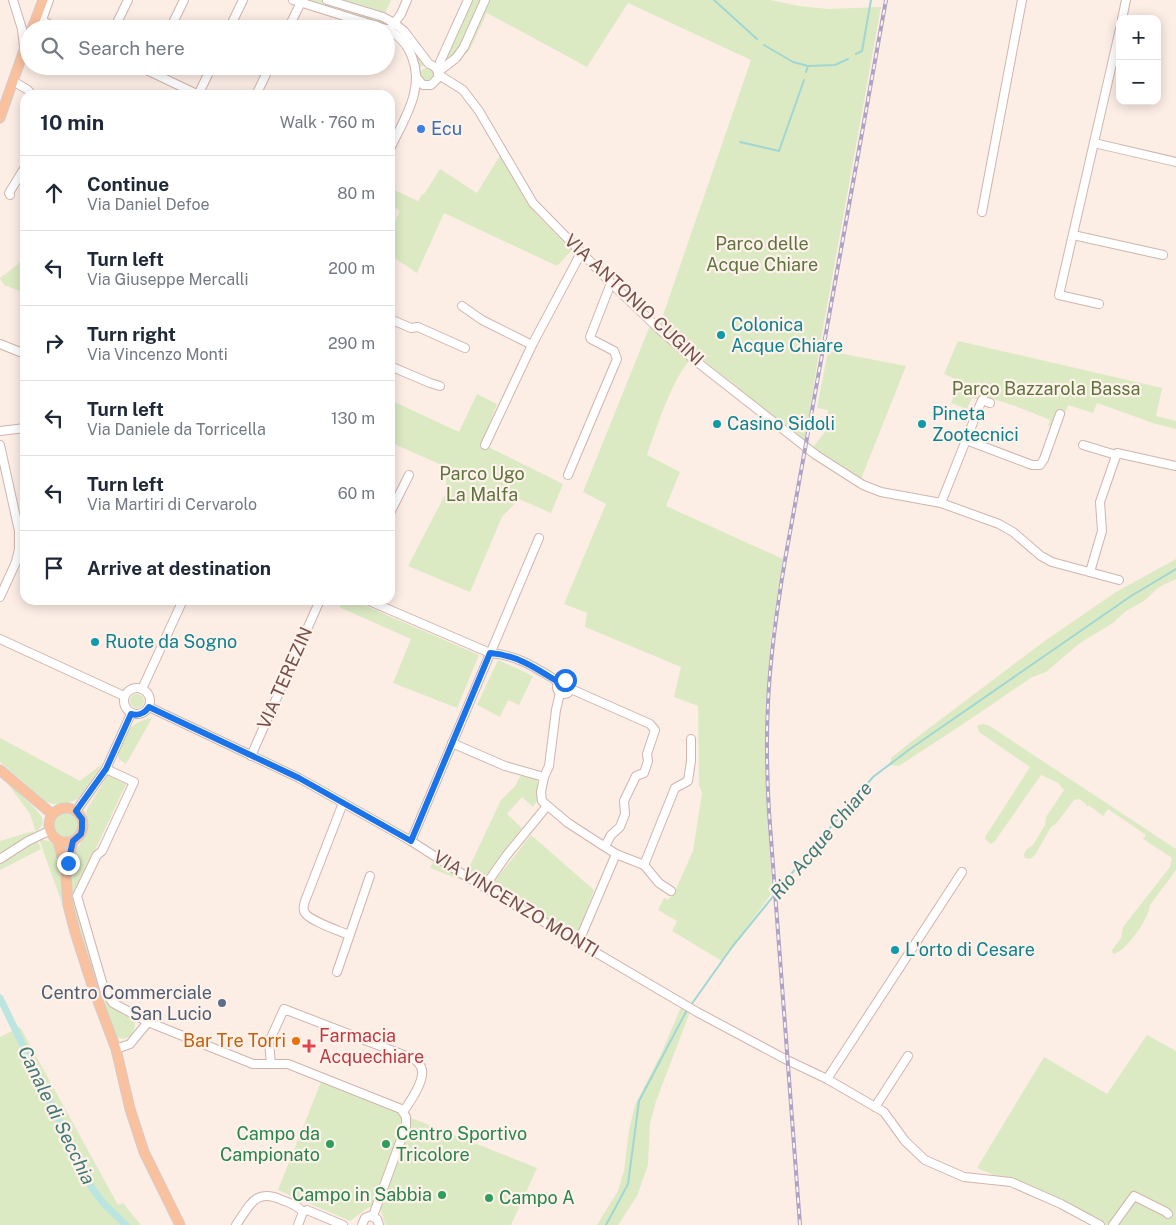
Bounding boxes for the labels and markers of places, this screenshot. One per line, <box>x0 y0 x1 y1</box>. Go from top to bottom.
place label: Ecu <box>431 118 462 139</box>
marker: Ecu <box>415 123 427 135</box>
place label: Colonica Acque Chiare <box>731 314 843 356</box>
marker: Colonica Acque Chiare <box>715 329 727 341</box>
place label: Pineta Zootecnici <box>932 403 1019 445</box>
place label: Casino Sidoli <box>727 413 835 434</box>
marker: Casino Sidoli <box>711 418 723 430</box>
marker: Pineta Zootecnici <box>916 418 928 430</box>
place label: Ruote da Sogno <box>105 631 237 652</box>
marker: Ruote da Sogno <box>89 636 101 648</box>
place label: L'orto di Cesare <box>905 939 1035 960</box>
marker: L'orto di Cesare <box>889 944 901 956</box>
place label: Centro Commerciale San Lucio <box>41 982 212 1024</box>
marker: Centro Commerciale San Lucio <box>216 997 228 1009</box>
place label: Farmacia Acquechiare <box>319 1025 424 1067</box>
place label: Bar Tre Torri <box>183 1030 286 1051</box>
marker: Bar Tre Torri <box>290 1035 302 1047</box>
marker: Farmacia Acquechiare <box>303 1040 315 1052</box>
place label: Campo da Campionato <box>220 1123 320 1165</box>
place label: Centro Sportivo Tricolore <box>396 1123 527 1165</box>
marker: Campo da Campionato <box>324 1138 336 1150</box>
marker: Centro Sportivo Tricolore <box>380 1138 392 1150</box>
place label: Campo in Sabbia <box>292 1184 432 1205</box>
place label: Campo A <box>499 1187 575 1208</box>
marker: Campo in Sabbia <box>436 1189 448 1201</box>
marker: Campo A <box>483 1192 495 1204</box>

